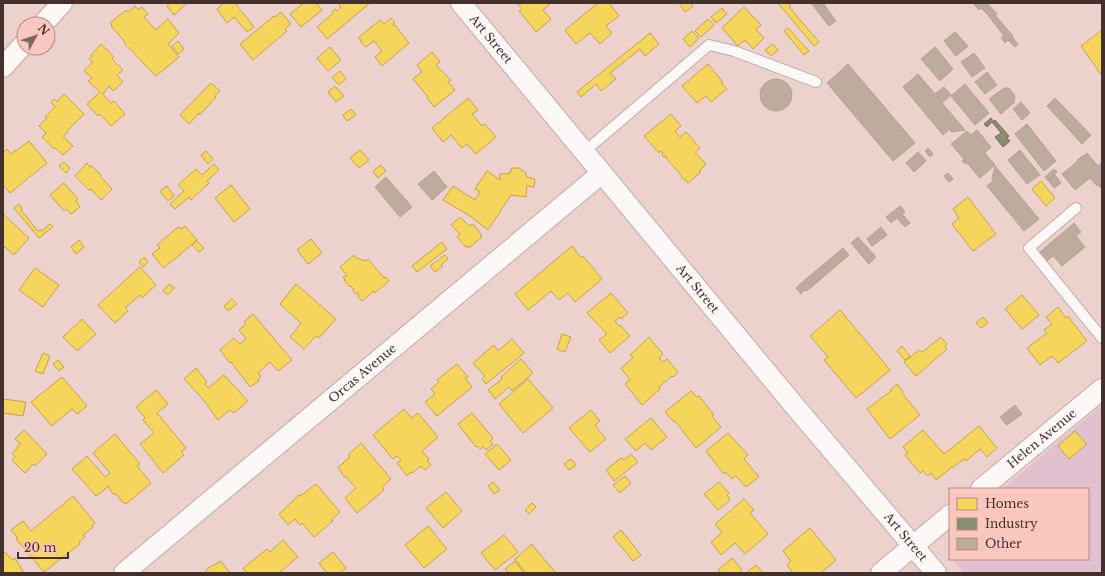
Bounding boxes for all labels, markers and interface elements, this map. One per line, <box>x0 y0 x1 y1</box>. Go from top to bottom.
street label: Art Street <box>466 11 516 67</box>
north arrow <box>16 16 56 56</box>
text: N <box>35 21 53 39</box>
street label: Art Street <box>673 260 723 316</box>
street label: Orcas Avenue <box>325 340 399 406</box>
street label: Helen Avenue <box>1004 405 1079 471</box>
legend <box>949 488 1089 560</box>
text: Homes <box>985 496 1029 511</box>
street label: Art Street <box>881 509 931 565</box>
text: Industry <box>985 516 1038 531</box>
scale bar <box>18 534 68 560</box>
text: Other <box>985 536 1022 551</box>
text: 20 m <box>24 540 56 555</box>

